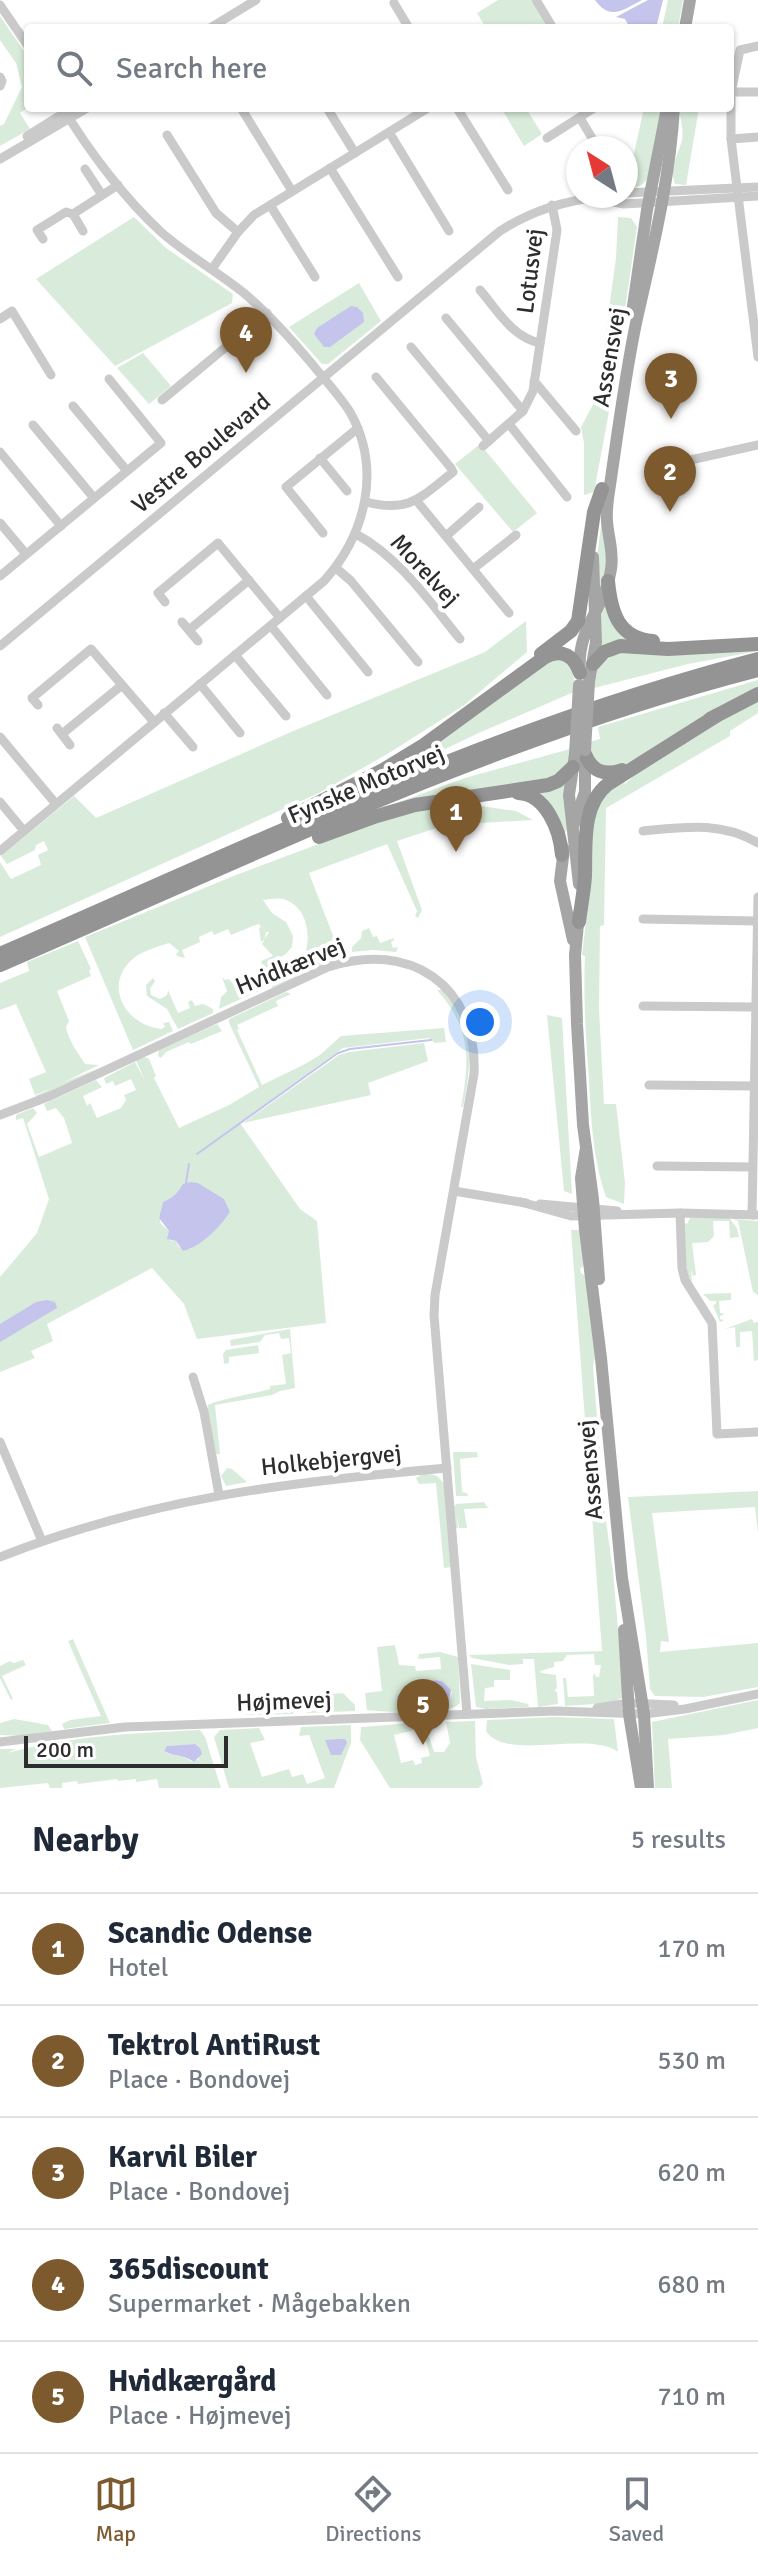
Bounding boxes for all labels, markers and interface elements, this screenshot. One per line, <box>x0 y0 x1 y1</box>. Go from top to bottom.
search box <box>24 24 734 112</box>
icon: search <box>52 46 96 90</box>
text: Search here <box>116 50 267 87</box>
north arrow <box>566 136 638 208</box>
street label: Lotusvej <box>510 227 550 315</box>
street label: Assensvej <box>585 305 633 409</box>
pin: 4 <box>220 307 272 373</box>
pin: 3 <box>645 353 697 419</box>
street label: Vestre Boulevard <box>125 386 277 520</box>
pin: 2 <box>644 446 696 512</box>
street label: Morelvej <box>384 527 466 613</box>
street label: Fynske Motorvej <box>283 738 449 830</box>
pin: 1 <box>430 786 482 852</box>
street label: Hvidkærvej <box>231 930 349 1002</box>
your location <box>460 1002 500 1042</box>
street label: Assensvej <box>571 1419 609 1521</box>
street label: Holkebjergvej <box>259 1438 403 1482</box>
pin: 5 <box>397 1679 449 1745</box>
street label: Højmevej <box>236 1684 332 1718</box>
scale bar <box>24 1732 228 1768</box>
text: 200 m <box>36 1736 94 1763</box>
text: Nearby <box>32 1819 139 1861</box>
text: 5 results <box>631 1824 726 1856</box>
text: Scandic Odense <box>108 1915 312 1952</box>
text: 1 <box>51 1933 65 1965</box>
text: 170 m <box>657 1933 726 1965</box>
text: Hotel <box>108 1952 168 1984</box>
text: Tektrol AntiRust <box>108 2027 320 2064</box>
text: 2 <box>51 2045 65 2077</box>
text: 530 m <box>657 2045 726 2077</box>
text: Place · Bondovej <box>108 2064 290 2096</box>
text: Karvil Biler <box>108 2139 257 2176</box>
text: 3 <box>51 2157 65 2189</box>
text: 620 m <box>657 2157 726 2189</box>
text: Place · Bondovej <box>108 2176 290 2208</box>
text: 365discount <box>108 2251 269 2288</box>
text: 4 <box>51 2269 65 2301</box>
text: 680 m <box>657 2269 726 2301</box>
text: Supermarket · Mågebakken <box>108 2288 411 2320</box>
text: Hvidkærgård <box>108 2363 277 2400</box>
text: 5 <box>51 2381 65 2413</box>
text: 710 m <box>657 2381 726 2413</box>
text: Place · Højmevej <box>108 2400 291 2432</box>
tab: Map <box>94 2472 138 2547</box>
tab: Directions <box>325 2472 421 2547</box>
tab: Saved <box>609 2472 664 2547</box>

